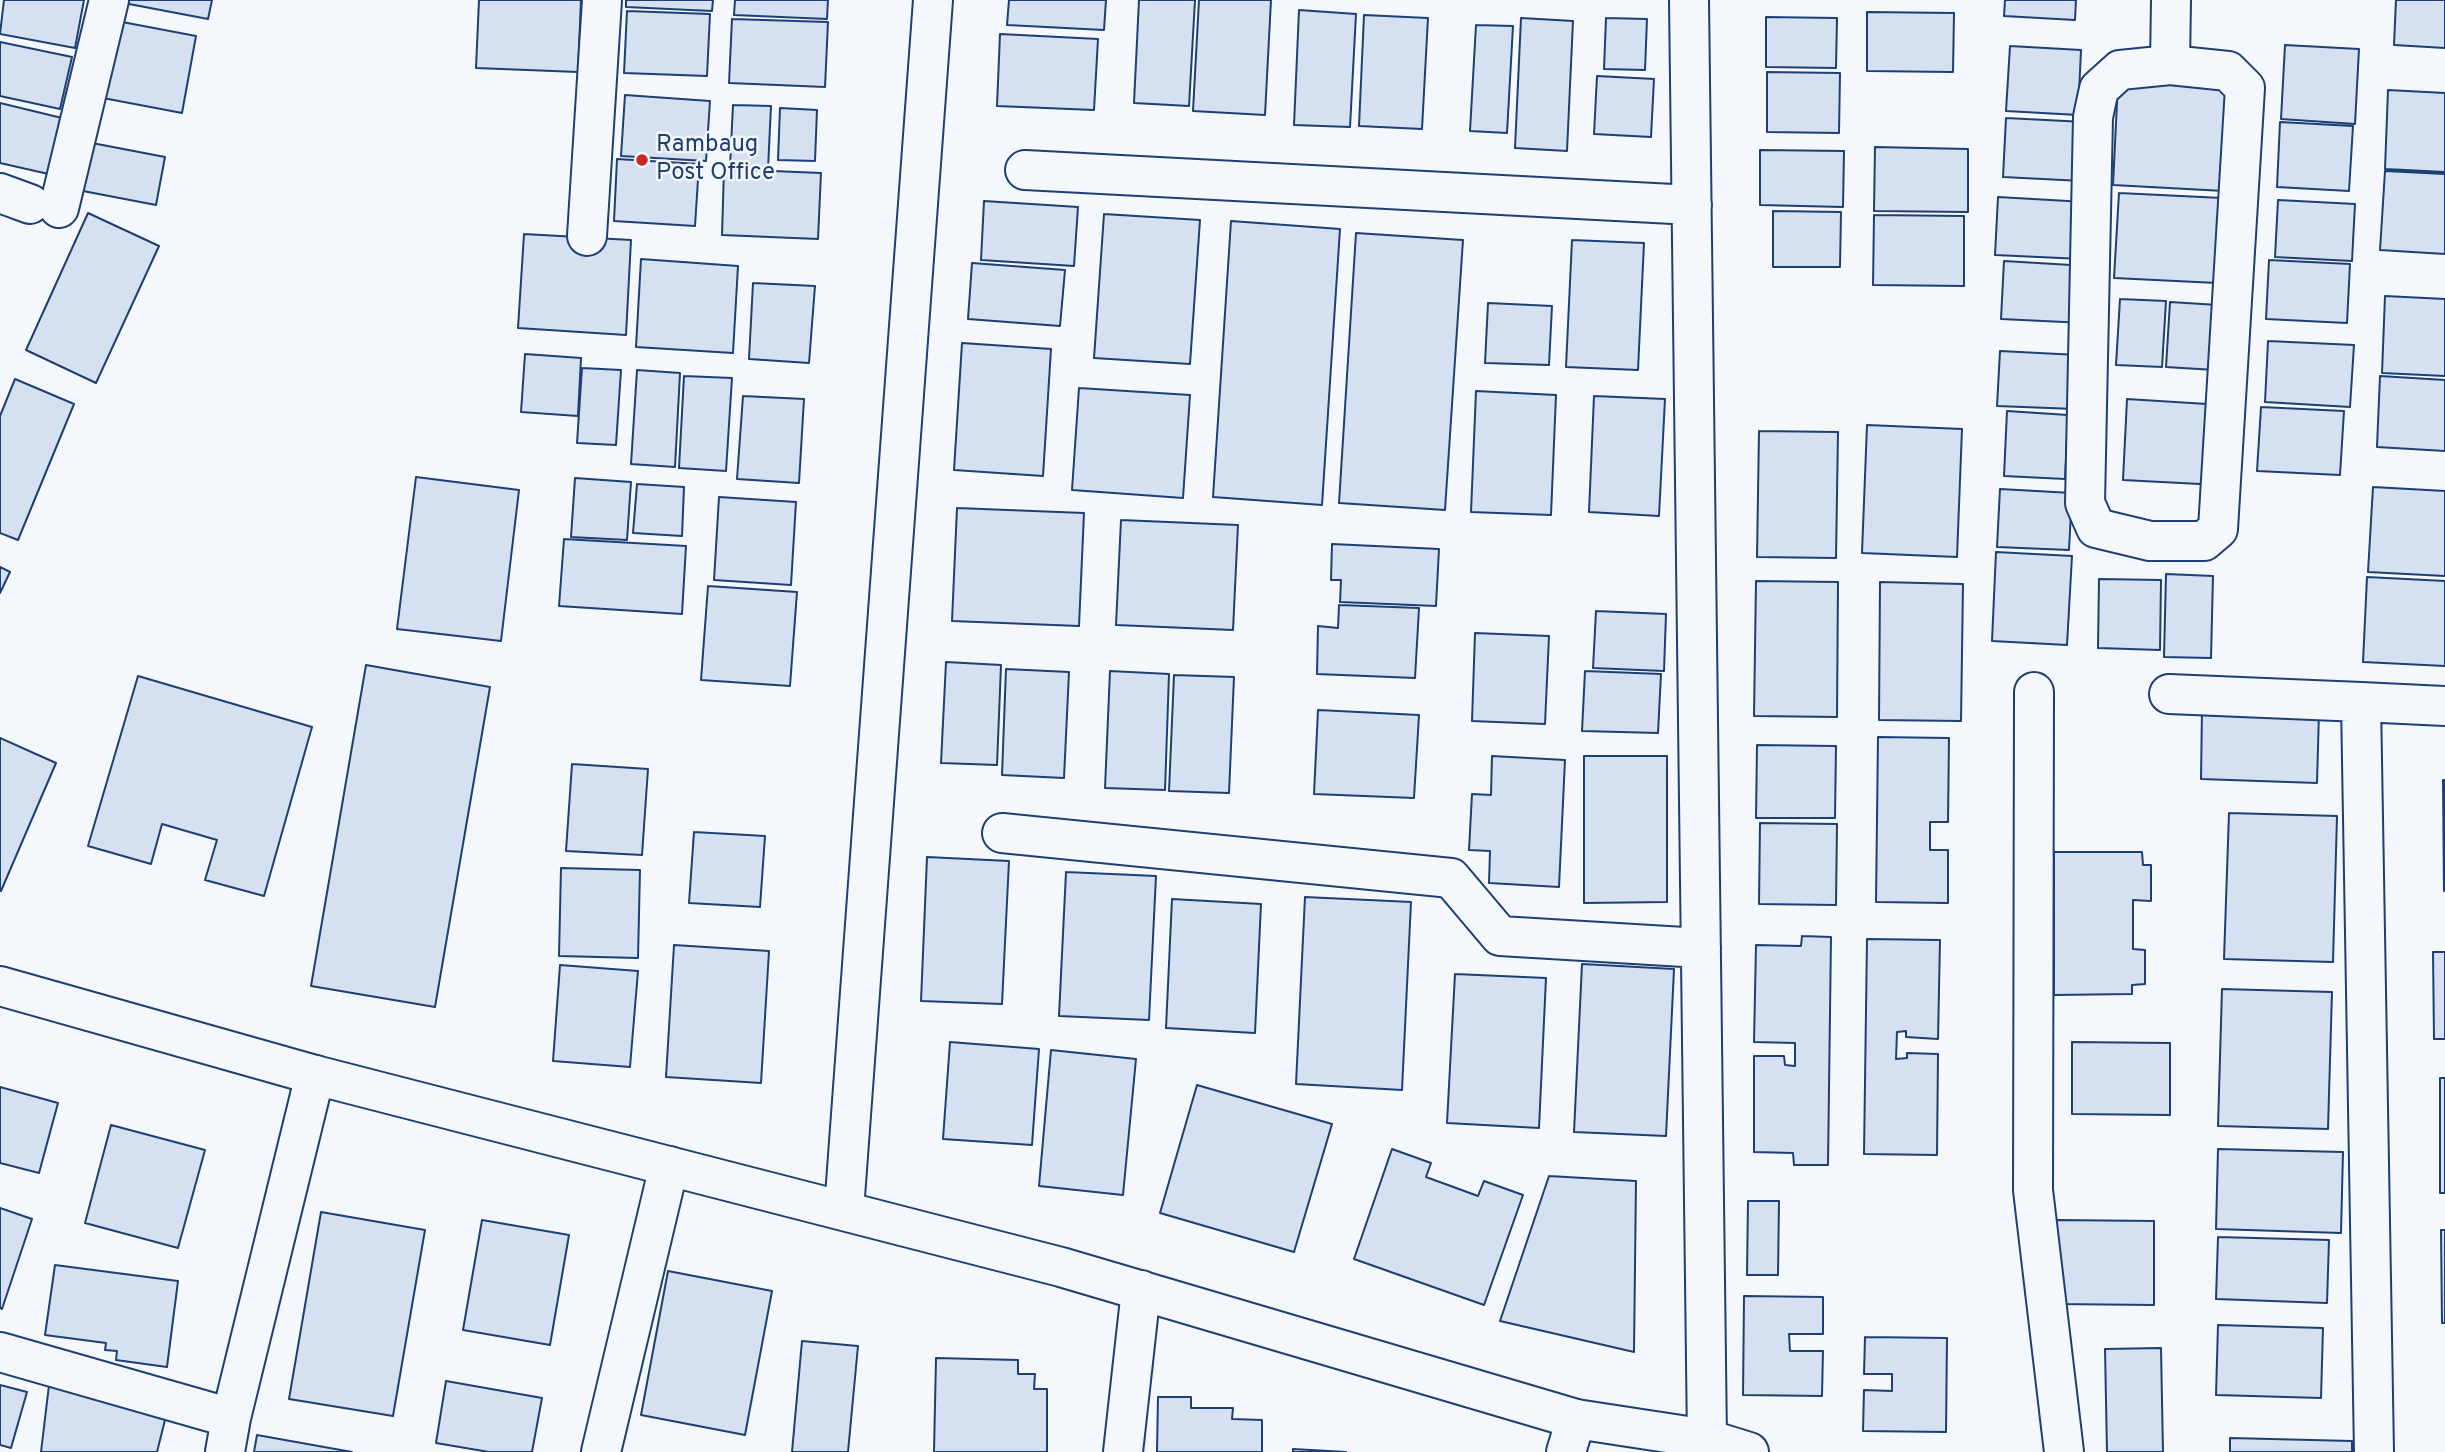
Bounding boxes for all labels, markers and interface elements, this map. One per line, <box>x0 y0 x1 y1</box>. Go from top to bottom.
place label: Rambaug Post Office <box>656 132 775 188</box>
marker: Rambaug Post Office <box>634 152 650 168</box>

